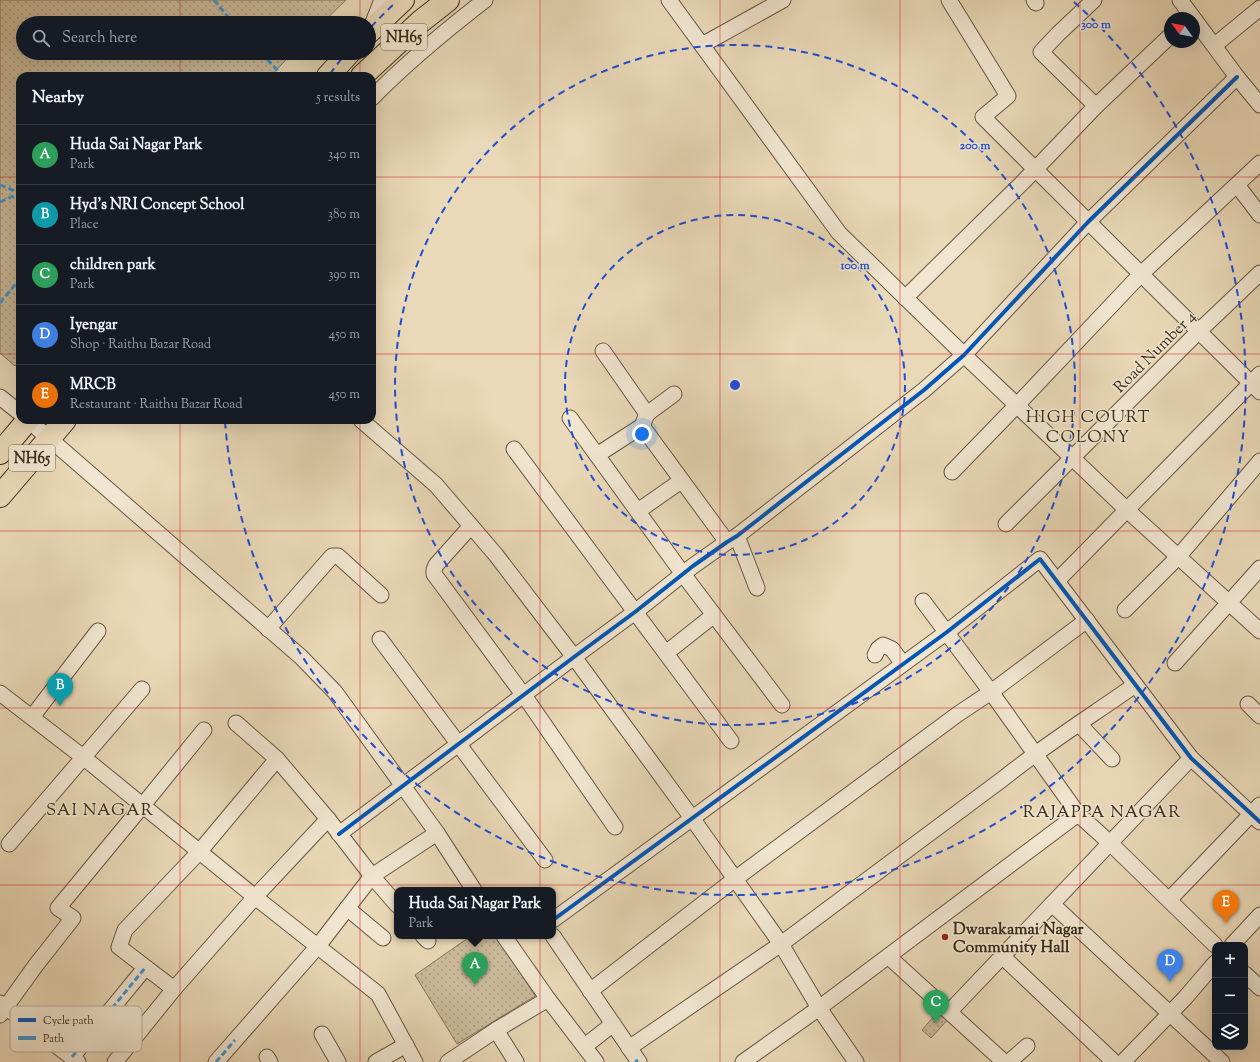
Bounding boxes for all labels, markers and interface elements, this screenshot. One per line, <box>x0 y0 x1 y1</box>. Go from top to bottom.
north arrow <box>1164 12 1200 48</box>
search box <box>16 16 376 60</box>
text: 300 m <box>1081 16 1111 34</box>
road number: NH65 <box>381 24 427 50</box>
icon: search <box>30 27 52 49</box>
text: Search here <box>62 28 137 49</box>
text: Nearby <box>32 86 84 110</box>
text: 5 results <box>316 89 360 107</box>
text: Huda Sai Nagar Park <box>70 135 203 156</box>
text: 200 m <box>960 137 990 155</box>
text: A <box>40 146 50 164</box>
text: 340 m <box>328 146 360 164</box>
text: Park <box>70 156 95 174</box>
text: Hyd's NRI Concept School <box>70 195 244 216</box>
text: B <box>41 206 49 224</box>
text: 380 m <box>328 206 360 224</box>
text: Place <box>70 216 99 234</box>
text: children park <box>70 255 156 276</box>
text: 100 m <box>839 257 870 275</box>
text: C <box>40 266 50 284</box>
text: 390 m <box>328 266 360 284</box>
text: Park <box>70 276 95 294</box>
street label: Road Number 4 <box>1109 306 1202 399</box>
text: Iyengar <box>70 315 117 336</box>
text: D <box>40 326 50 344</box>
text: 450 m <box>329 326 360 344</box>
text: Shop · Raithu Bazar Road <box>70 336 211 354</box>
text: MRCB <box>70 375 116 396</box>
centre of rings <box>728 378 742 392</box>
text: E <box>41 386 49 404</box>
text: 450 m <box>329 386 360 404</box>
text: Restaurant · Raithu Bazar Road <box>70 396 242 414</box>
district label: HIGH COURT COLONY <box>1026 406 1150 450</box>
your location <box>632 424 652 444</box>
road number: NH65 <box>9 445 55 471</box>
pin: B <box>47 673 73 706</box>
district label: SAI NAGAR <box>46 799 154 823</box>
district label: RAJAPPA NAGAR <box>1023 801 1181 825</box>
popup <box>394 887 556 939</box>
pin: E <box>1213 890 1239 923</box>
text: Huda Sai Nagar Park <box>409 894 541 915</box>
text: Park <box>409 915 434 933</box>
place label: Dwarakamai Nagar Community Hall <box>953 919 1085 960</box>
marker: Dwarakamai Nagar Community Hall <box>940 932 950 942</box>
map controls <box>1212 942 1248 1050</box>
button: + <box>1212 942 1248 978</box>
pin: D <box>1157 949 1183 982</box>
pin: A <box>462 952 488 985</box>
button: − <box>1212 978 1248 1014</box>
pin: C <box>923 990 949 1023</box>
legend <box>10 1006 142 1052</box>
text: Cycle path <box>43 1013 94 1029</box>
button: layers <box>1212 1014 1248 1050</box>
text: Path <box>43 1031 65 1047</box>

